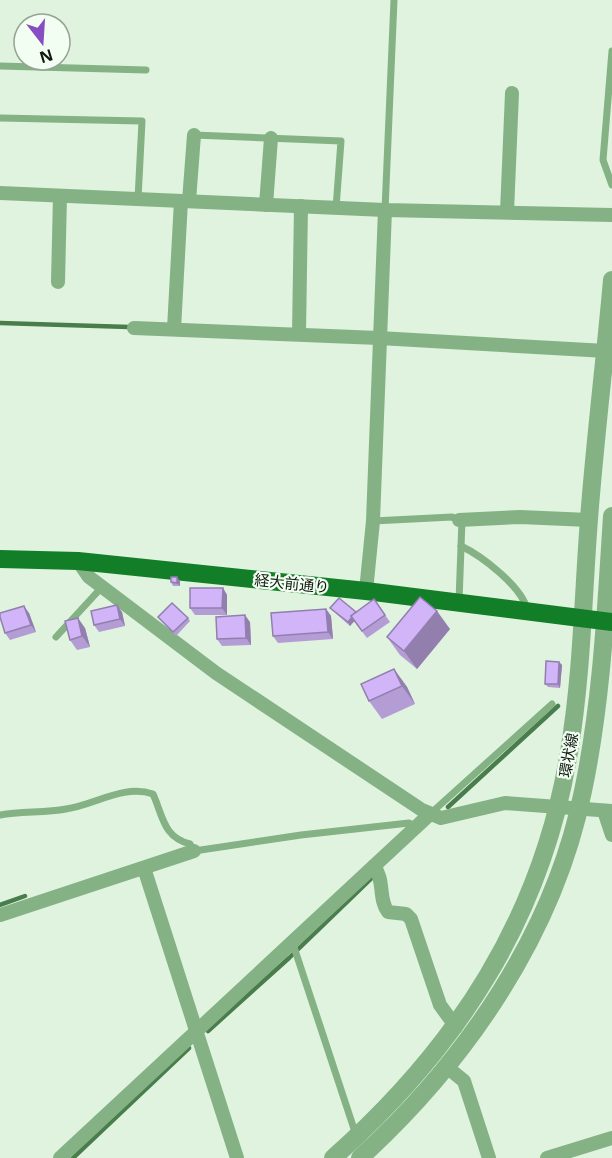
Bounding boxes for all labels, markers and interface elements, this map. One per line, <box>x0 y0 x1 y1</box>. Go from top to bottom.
north arrow <box>12 12 72 72</box>
text: N <box>37 44 56 69</box>
street label: 経大前通り <box>254 569 330 597</box>
street label: 環状線 <box>554 731 582 779</box>

